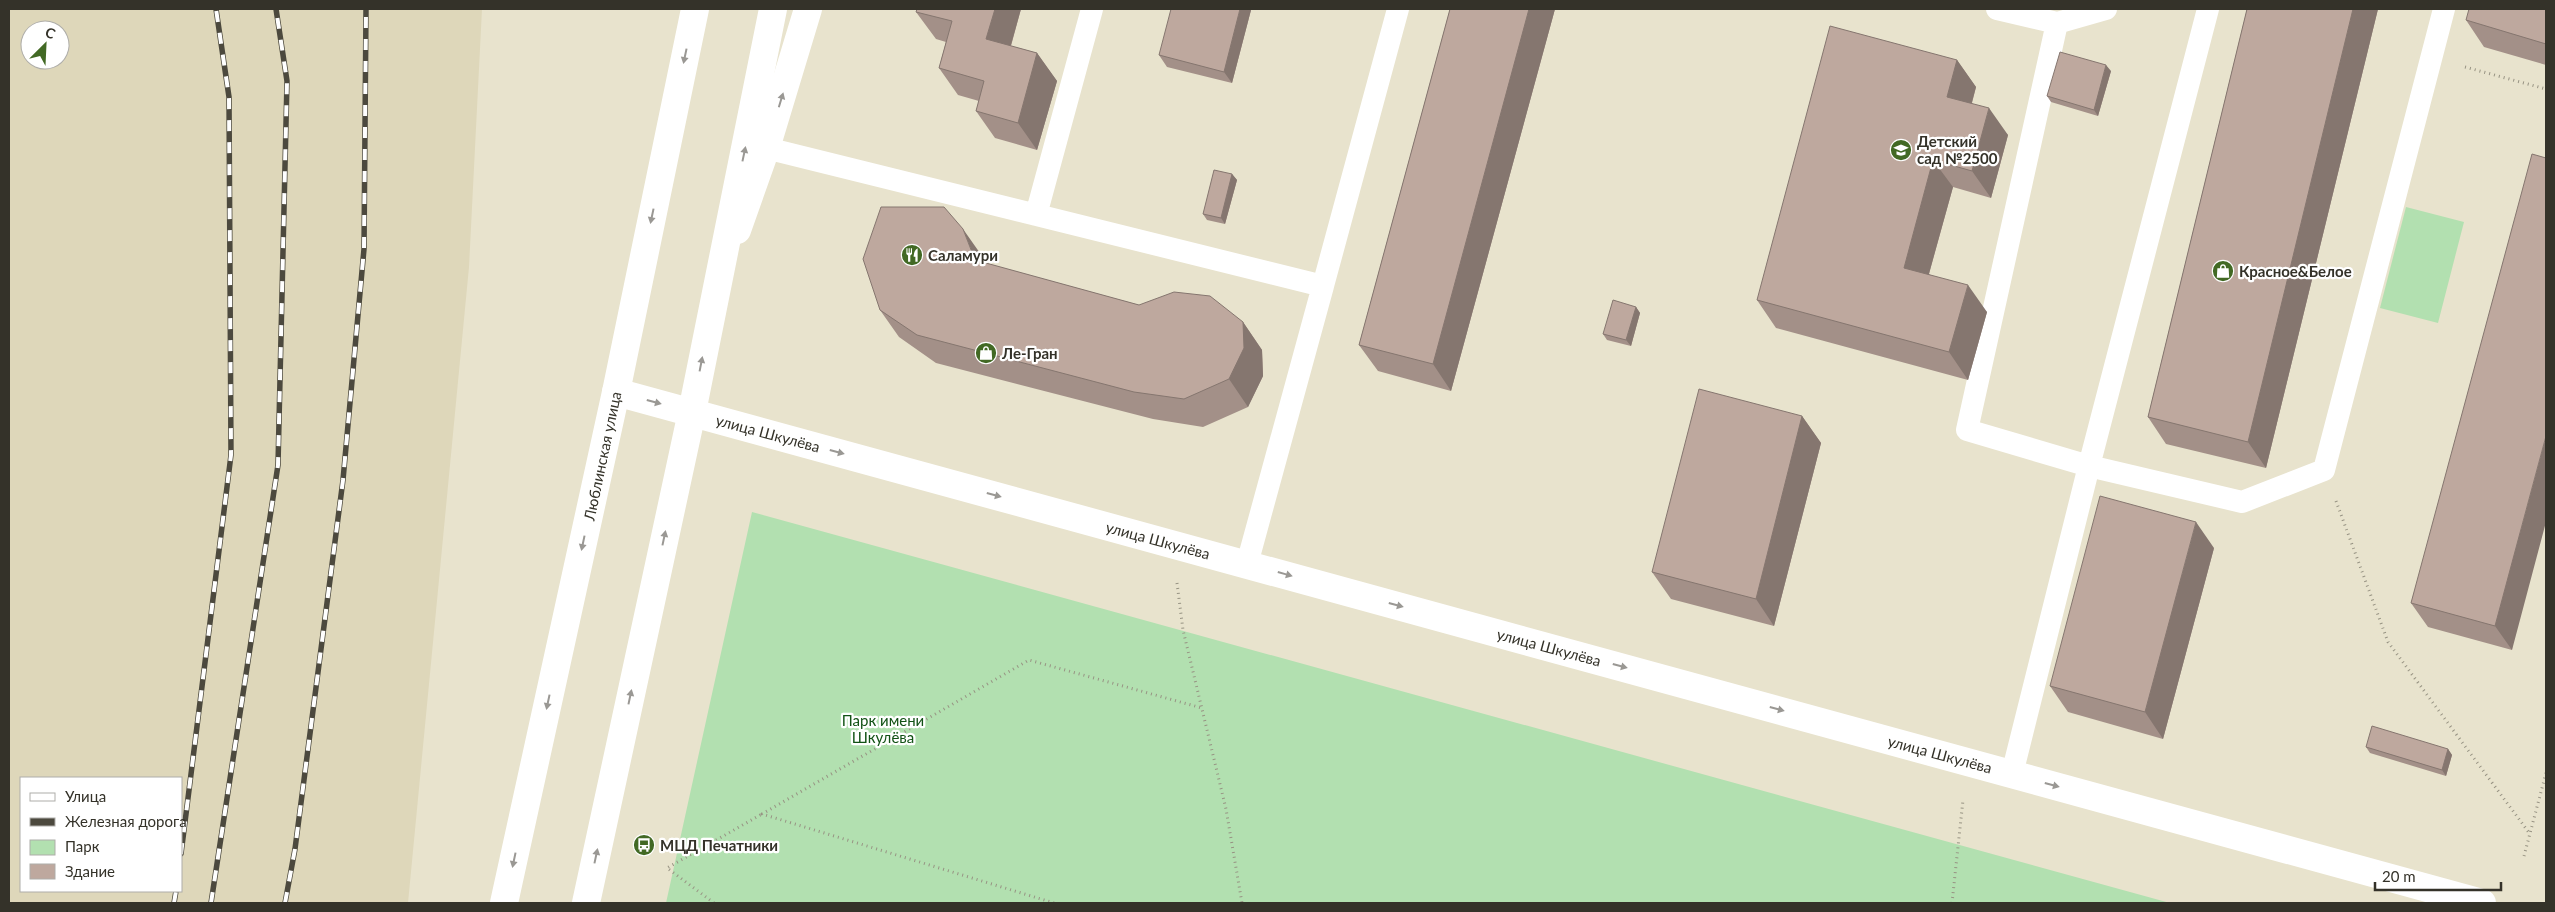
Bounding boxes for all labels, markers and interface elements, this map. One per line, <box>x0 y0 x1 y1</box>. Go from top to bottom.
north arrow <box>20 20 70 70</box>
text: С <box>43 23 59 43</box>
one-way arrow <box>681 49 689 65</box>
one-way arrow <box>777 92 785 107</box>
place label: Детский сад №2500 <box>1917 132 1998 167</box>
school or university icon: Детский сад №2500 <box>1889 138 1913 162</box>
one-way arrow <box>740 145 748 161</box>
one-way arrow <box>648 208 656 224</box>
restaurant icon: Саламури <box>900 243 924 267</box>
place label: Саламури <box>928 246 998 264</box>
shop icon: Красное&Белое <box>2211 259 2235 283</box>
place label: Красное&Белое <box>2239 262 2352 280</box>
shop icon: Ле-Гран <box>974 341 998 365</box>
place label: Ле-Гран <box>1001 344 1058 362</box>
one-way arrow <box>697 357 705 372</box>
street label: Люблинская улица <box>579 390 624 523</box>
one-way arrow <box>646 398 662 406</box>
street label: улица Шкулёва <box>714 410 822 456</box>
one-way arrow <box>829 448 844 456</box>
one-way arrow <box>986 491 1001 499</box>
street label: улица Шкулёва <box>1104 517 1212 563</box>
one-way arrow <box>660 530 668 545</box>
one-way arrow <box>579 535 587 550</box>
one-way arrow <box>1278 571 1293 579</box>
one-way arrow <box>1389 601 1404 609</box>
street label: улица Шкулёва <box>1495 624 1603 670</box>
one-way arrow <box>1613 663 1628 671</box>
one-way arrow <box>626 689 634 704</box>
one-way arrow <box>544 694 552 710</box>
one-way arrow <box>1770 706 1785 714</box>
park label: Парк имени Шкулёва <box>842 711 924 746</box>
street label: улица Шкулёва <box>1886 731 1994 777</box>
legend <box>20 777 182 892</box>
one-way arrow <box>2045 781 2060 789</box>
text: Улица <box>65 787 106 805</box>
text: Железная дорога <box>65 812 187 830</box>
bus stop icon: МЦД Печатники <box>632 833 656 857</box>
place label: МЦД Печатники <box>660 836 778 854</box>
text: Парк <box>65 837 100 855</box>
one-way arrow <box>592 848 600 863</box>
one-way arrow <box>510 853 518 868</box>
scale bar <box>2375 860 2501 892</box>
text: Здание <box>65 862 115 880</box>
text: 20 m <box>2382 867 2416 885</box>

